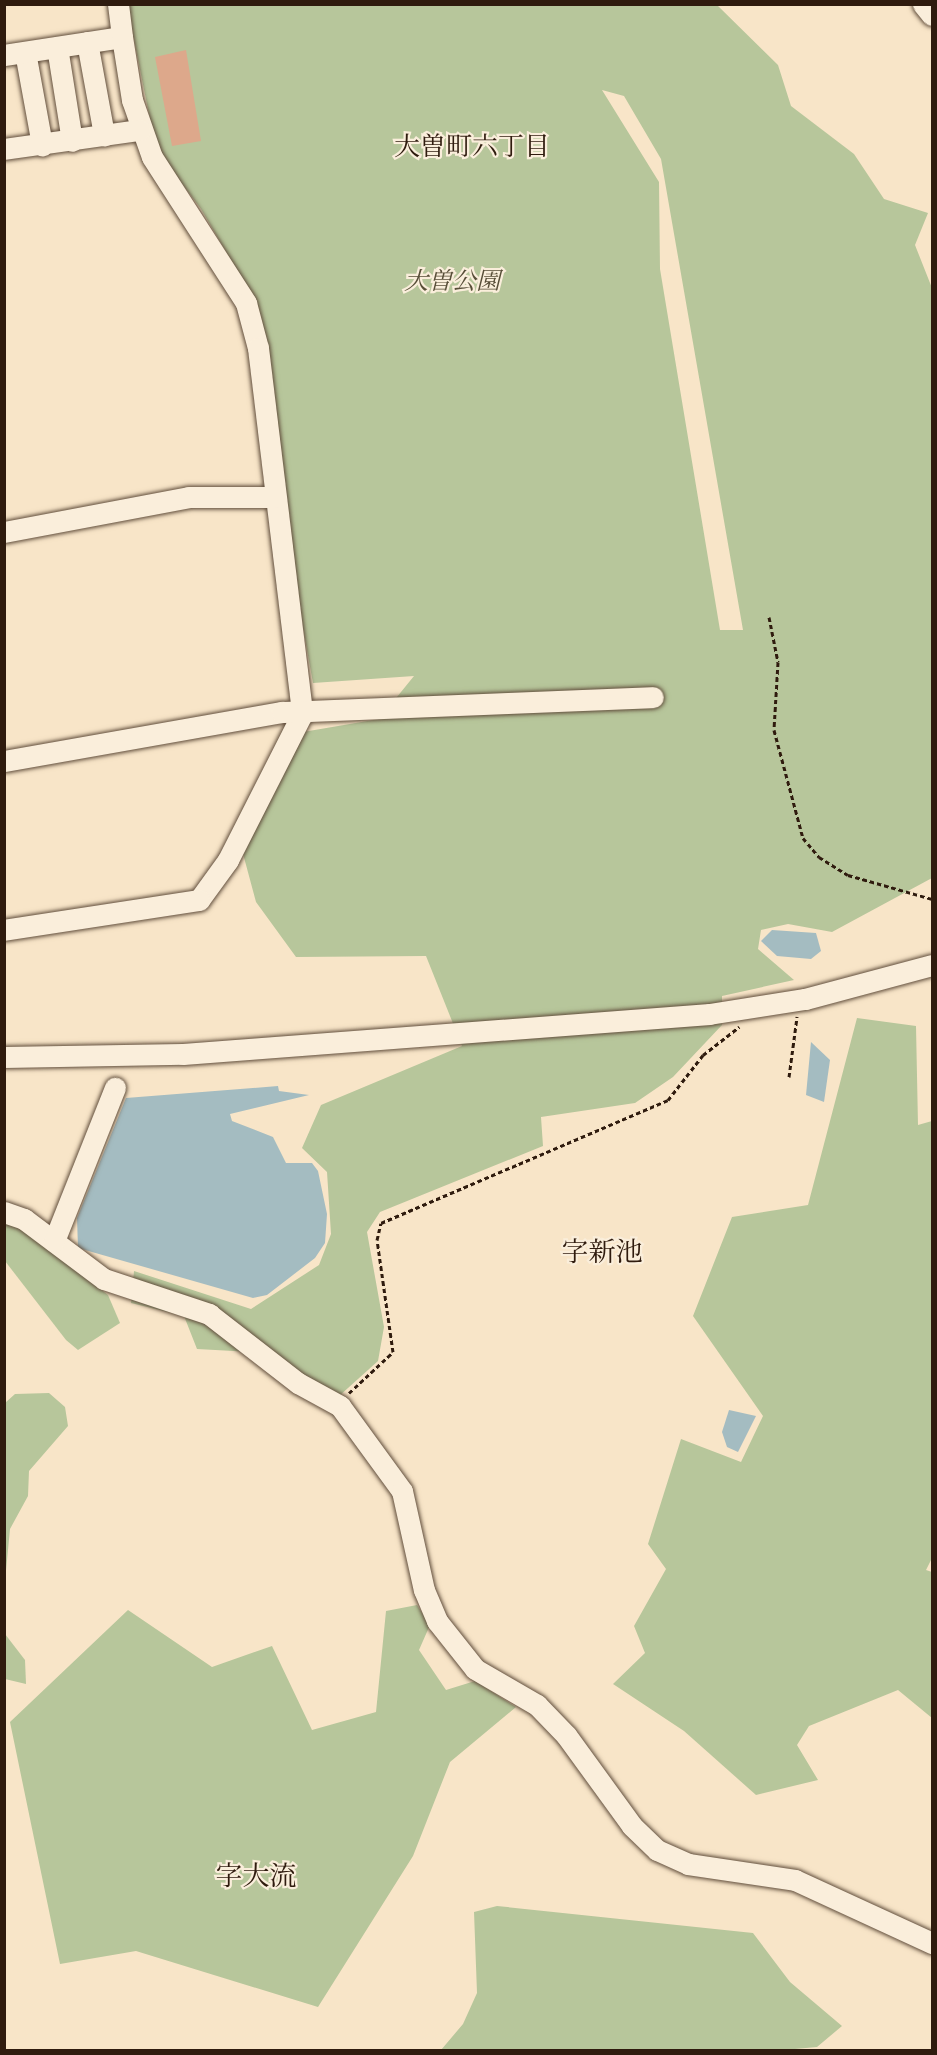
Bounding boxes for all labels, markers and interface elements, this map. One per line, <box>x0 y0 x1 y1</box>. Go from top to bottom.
district label: 大曽町六丁目 <box>394 133 550 165</box>
park label: 大曽公園 <box>404 270 500 298</box>
district label: 字新池 <box>562 1239 642 1271</box>
district label: 字大流 <box>216 1863 296 1895</box>

